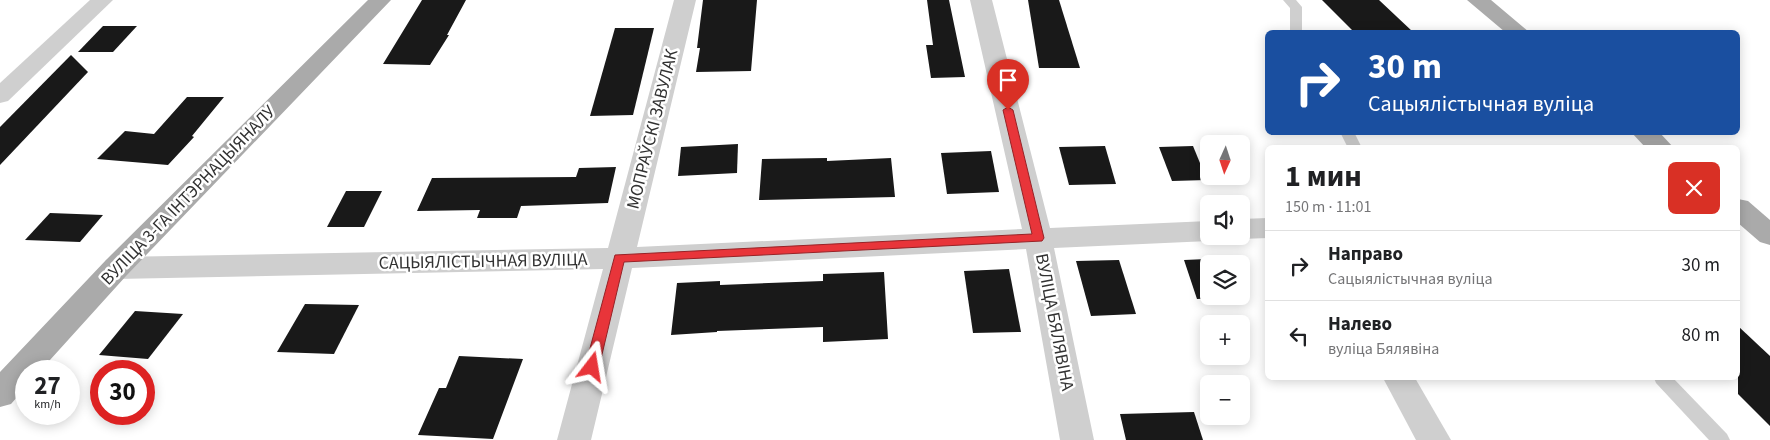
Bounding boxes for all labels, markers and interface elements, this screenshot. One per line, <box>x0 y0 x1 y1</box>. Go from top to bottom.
text: 30 m <box>1368 42 1442 92</box>
street label: МОПРАЎСКІ ЗАВУЛАК <box>621 46 685 212</box>
icon: right <box>1285 50 1350 115</box>
pin <box>987 59 1029 110</box>
icon: arrive <box>994 66 1022 94</box>
text: Сацыялістычная вуліца <box>1368 88 1594 120</box>
street label: ВУЛІЦА 3-ГА ІНТЭРНАЦЫЯНАЛУ <box>95 99 282 291</box>
north arrow <box>1200 135 1250 185</box>
map controls <box>1200 135 1250 425</box>
text: 1 мин <box>1285 155 1362 198</box>
button: close <box>1668 162 1720 214</box>
button: sound <box>1200 195 1250 245</box>
text: 150 m · 11:01 <box>1285 196 1372 218</box>
text: Направо <box>1328 241 1403 268</box>
street label: САЦЫЯЛІСТЫЧНАЯ ВУЛІЦА <box>378 247 588 276</box>
street label: ВУЛІЦА БЯЛЯВІНА <box>1029 251 1080 393</box>
icon: right <box>1285 252 1313 280</box>
text: 30 m <box>1682 252 1720 279</box>
button: layers <box>1200 255 1250 305</box>
text: Сацыялістычная вуліца <box>1328 268 1492 290</box>
text: Налево <box>1328 311 1392 338</box>
button: + <box>1200 315 1250 365</box>
icon: left <box>1285 322 1313 350</box>
text: 80 m <box>1682 322 1720 349</box>
text: вуліца Бялявіна <box>1328 338 1439 360</box>
position arrow <box>565 340 617 392</box>
speed limit sign: 30 <box>90 360 155 425</box>
text: 27 <box>34 368 61 404</box>
button: − <box>1200 375 1250 425</box>
text: km/h <box>34 396 61 413</box>

